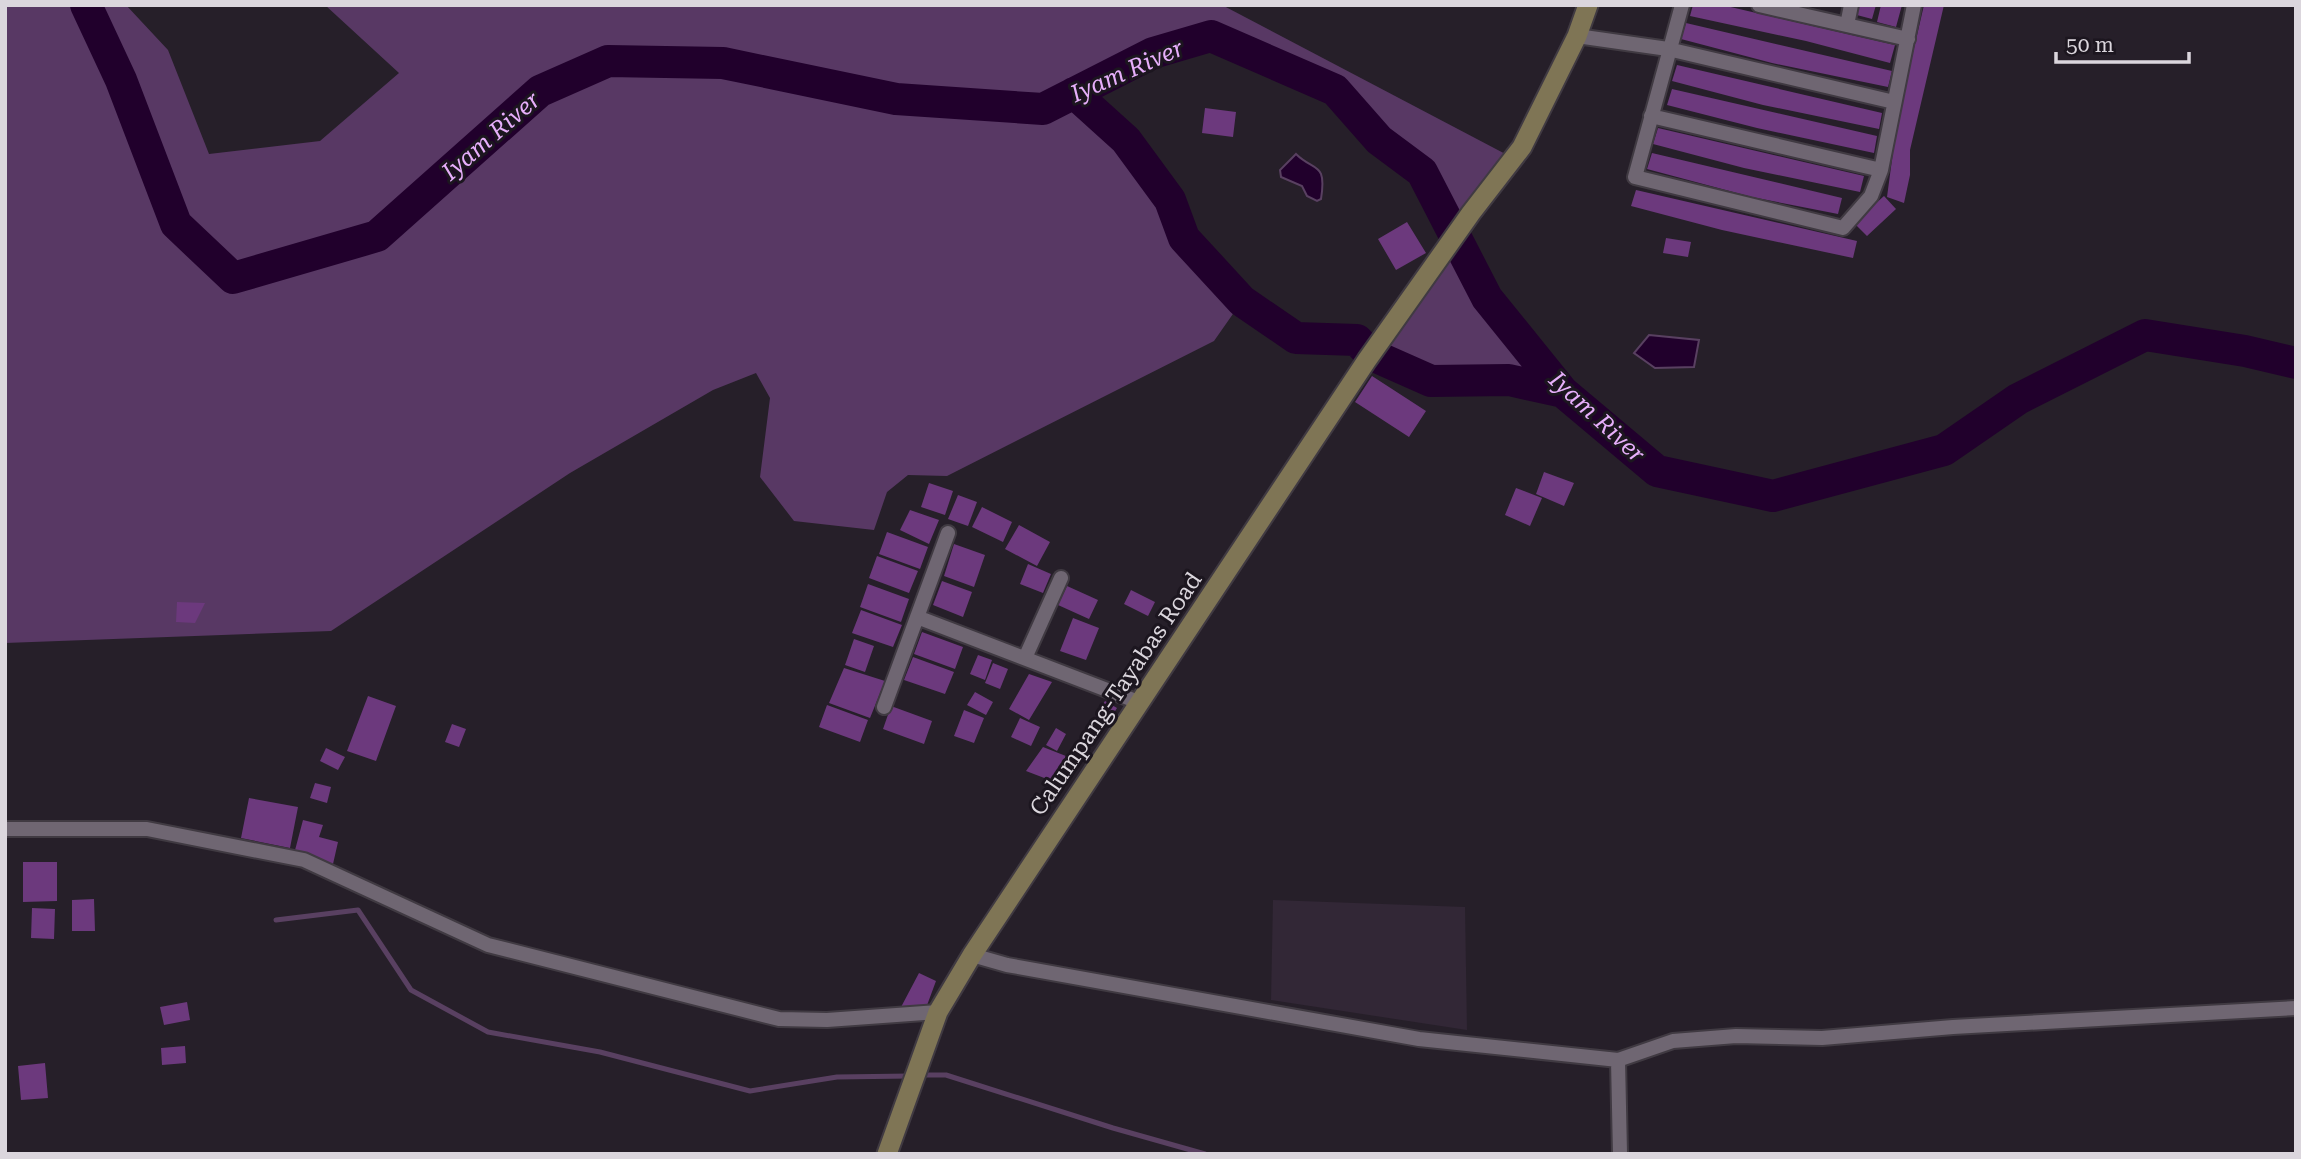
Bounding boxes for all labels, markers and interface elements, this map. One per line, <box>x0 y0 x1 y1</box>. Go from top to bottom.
scale bar <box>2056 21 2189 65</box>
text: 50 m <box>2066 33 2114 57</box>
water label: Iyam River <box>1065 34 1188 109</box>
water label: Iyam River <box>436 86 546 187</box>
water label: Iyam River <box>1543 365 1651 468</box>
street label: Calumpang-Tayabas Road <box>1024 567 1208 821</box>

